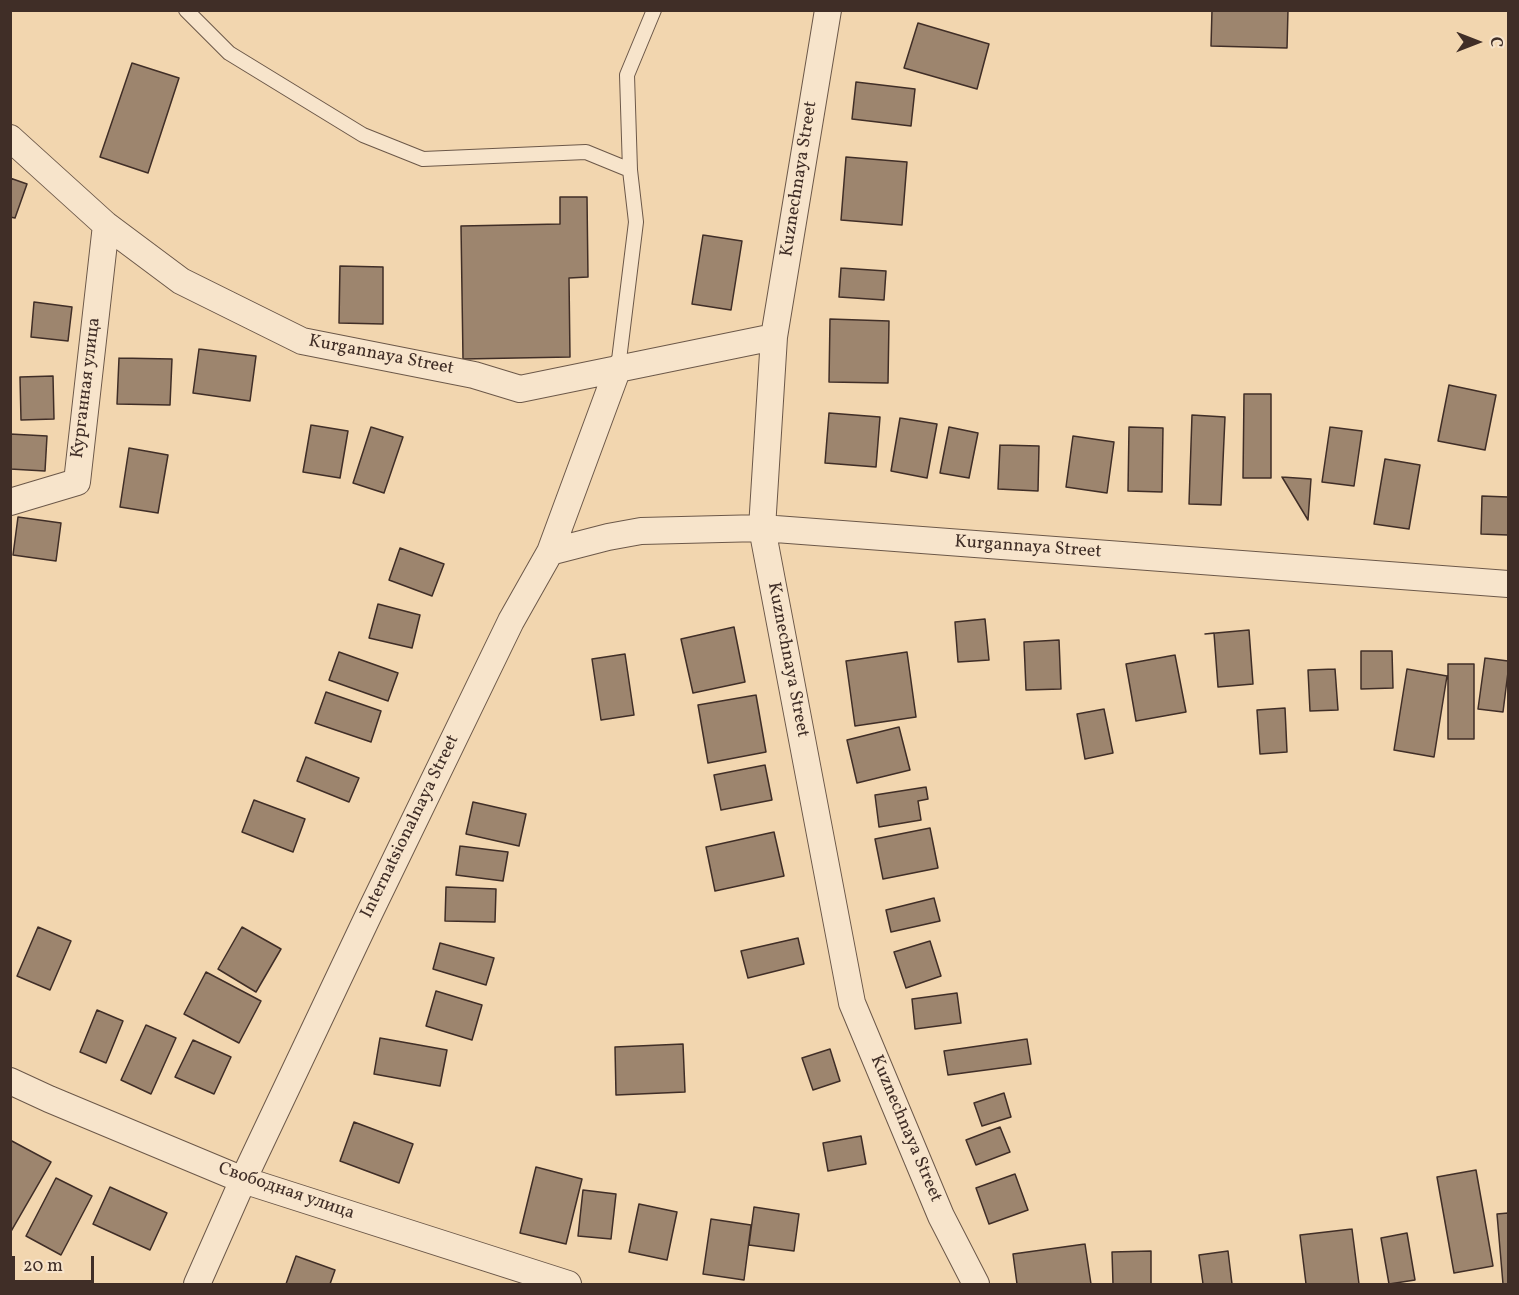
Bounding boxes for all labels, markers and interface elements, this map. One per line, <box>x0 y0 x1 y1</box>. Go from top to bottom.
north arrow <box>1447 12 1507 72</box>
text: С <box>1484 37 1506 47</box>
street label: Kuznechnaya Street <box>777 99 823 259</box>
street label: Курганная улица <box>68 316 106 460</box>
street label: Kurgannaya Street <box>307 331 455 381</box>
street label: Kurgannaya Street <box>954 532 1102 564</box>
street label: Kuznechnaya Street <box>761 581 813 739</box>
street label: Internatsionalnaya Street <box>357 732 465 922</box>
street label: Kuznechnaya Street <box>864 1052 946 1206</box>
street label: Свободная улица <box>215 1159 357 1225</box>
scale bar <box>15 1244 98 1282</box>
text: 20 m <box>23 1254 63 1279</box>

